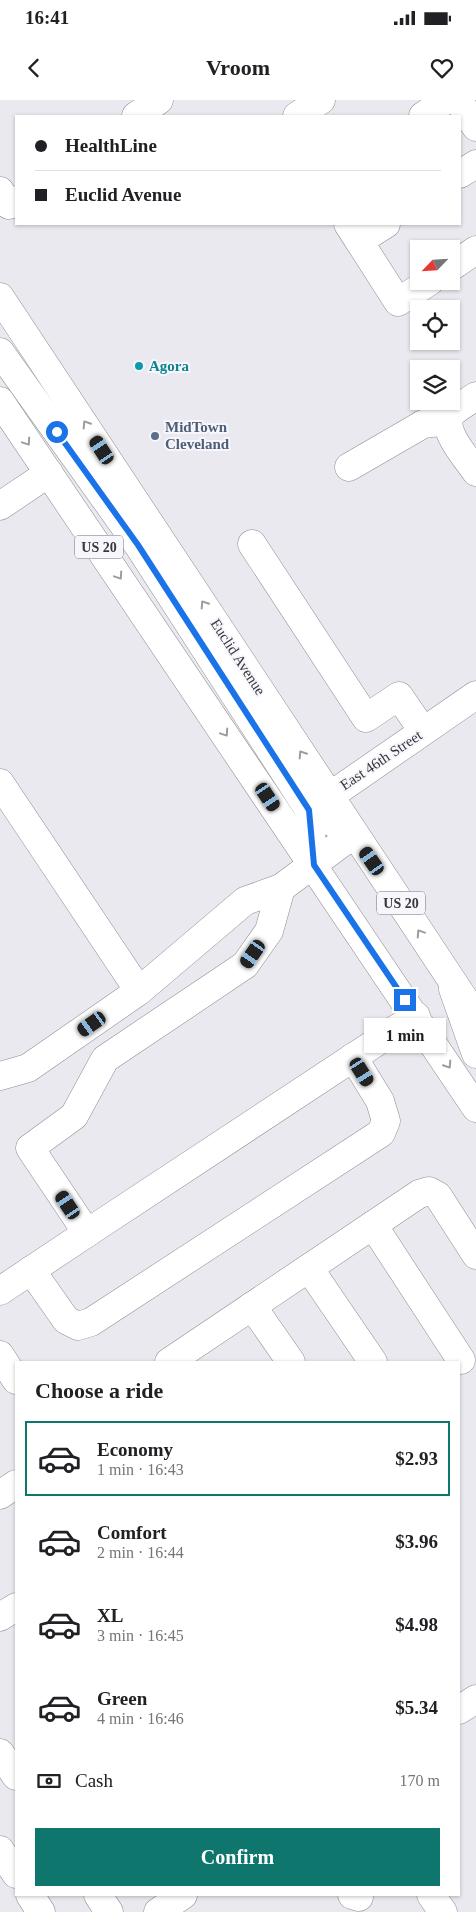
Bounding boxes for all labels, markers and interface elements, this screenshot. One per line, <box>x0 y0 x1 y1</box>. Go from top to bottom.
text: 16:41 <box>25 7 69 28</box>
icon: back <box>20 54 48 82</box>
icon: heart <box>428 54 456 82</box>
text: Vroom <box>206 55 270 80</box>
text: HealthLine <box>65 135 157 156</box>
text: Euclid Avenue <box>65 184 181 205</box>
north arrow <box>410 240 460 290</box>
map controls <box>410 240 460 410</box>
button: locate <box>410 300 460 350</box>
place label: Agora <box>149 358 189 374</box>
marker: Agora <box>133 360 145 372</box>
button: layers <box>410 360 460 410</box>
place label: MidTown Cleveland <box>165 419 230 452</box>
one-way arrow <box>82 420 92 429</box>
route start <box>46 421 68 443</box>
marker: MidTown Cleveland <box>149 430 161 442</box>
car <box>87 433 116 467</box>
one-way arrow <box>21 436 30 445</box>
road number: US 20 <box>75 536 123 558</box>
one-way arrow <box>113 570 122 580</box>
one-way arrow <box>200 600 210 609</box>
street label: Euclid Avenue <box>207 616 269 698</box>
street label: East 46th Street <box>337 726 426 793</box>
one-way arrow <box>219 728 228 737</box>
one-way arrow <box>299 751 308 760</box>
car <box>253 780 282 814</box>
car <box>357 844 386 878</box>
road number: US 20 <box>377 891 425 914</box>
one-way arrow <box>417 929 426 938</box>
car <box>238 937 267 971</box>
route end <box>394 989 416 1011</box>
car <box>75 1009 108 1039</box>
callout: 1 min <box>364 1018 446 1052</box>
text: 1 min <box>386 1027 424 1044</box>
car <box>347 1055 376 1089</box>
one-way arrow <box>442 1059 452 1068</box>
car <box>53 1188 82 1222</box>
text: Choose a ride <box>35 1378 163 1403</box>
icon: car <box>37 1436 82 1481</box>
text: Economy <box>97 1439 173 1460</box>
text: $2.93 <box>395 1448 438 1469</box>
text: 1 min · 16:43 <box>97 1461 184 1478</box>
icon: car <box>37 1519 82 1564</box>
text: Comfort <box>97 1522 167 1543</box>
text: $3.96 <box>395 1531 438 1552</box>
text: 2 min · 16:44 <box>97 1544 184 1561</box>
icon: car <box>37 1602 82 1647</box>
text: XL <box>97 1605 123 1626</box>
text: $4.98 <box>395 1614 438 1635</box>
text: 3 min · 16:45 <box>97 1627 184 1644</box>
icon: car <box>37 1685 82 1730</box>
text: Green <box>97 1688 147 1709</box>
text: $5.34 <box>395 1697 438 1718</box>
text: 4 min · 16:46 <box>97 1710 184 1727</box>
icon: cash <box>35 1767 63 1795</box>
text: Cash <box>75 1770 113 1791</box>
text: 170 m <box>400 1772 440 1789</box>
button: Confirm <box>35 1828 440 1886</box>

